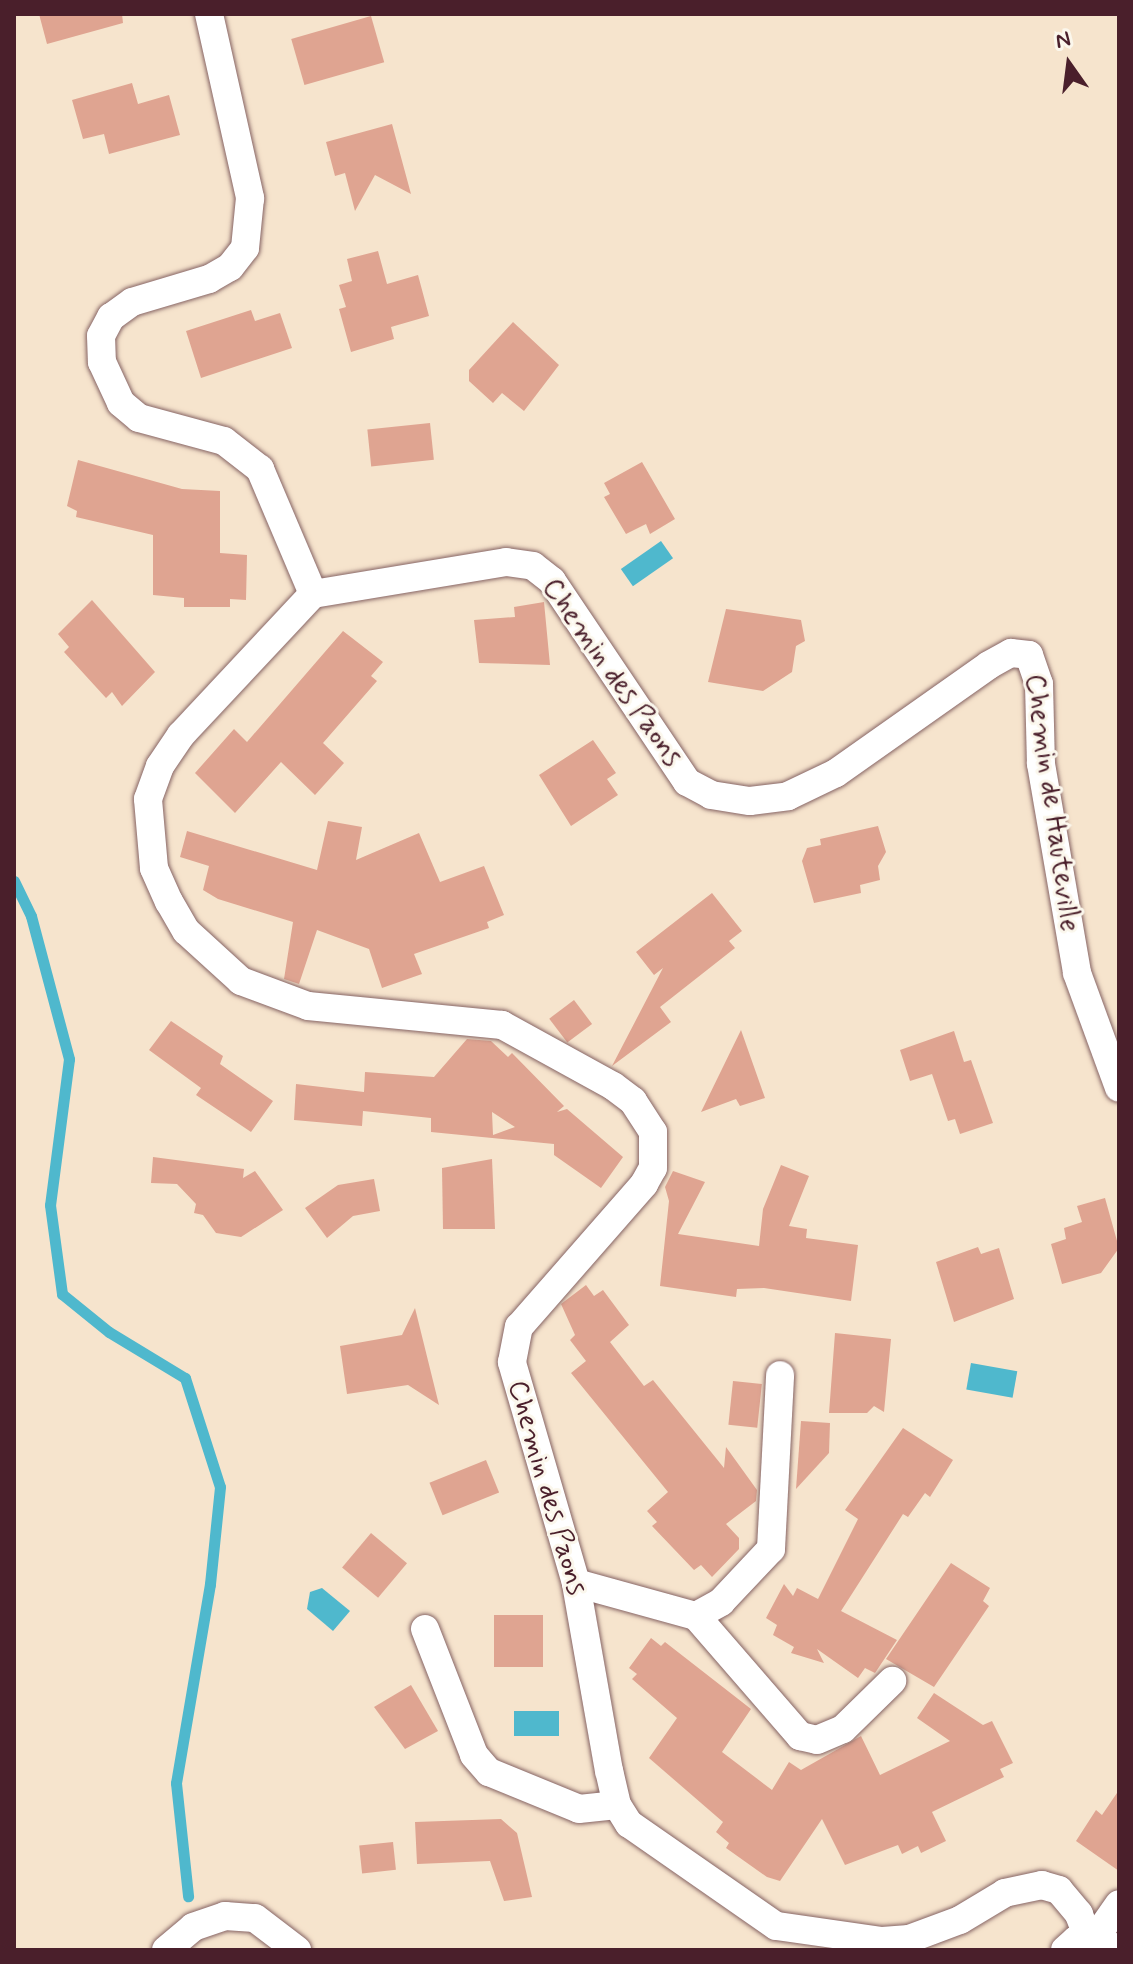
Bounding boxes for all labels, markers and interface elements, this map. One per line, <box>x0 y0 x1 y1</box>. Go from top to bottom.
north arrow <box>1029 24 1109 104</box>
text: N <box>1053 25 1074 56</box>
street label: Chemin des Paons <box>534 572 688 774</box>
street label: Chemin de Hauteville <box>1017 676 1085 930</box>
street label: Chemin des Paons <box>499 1377 593 1599</box>

